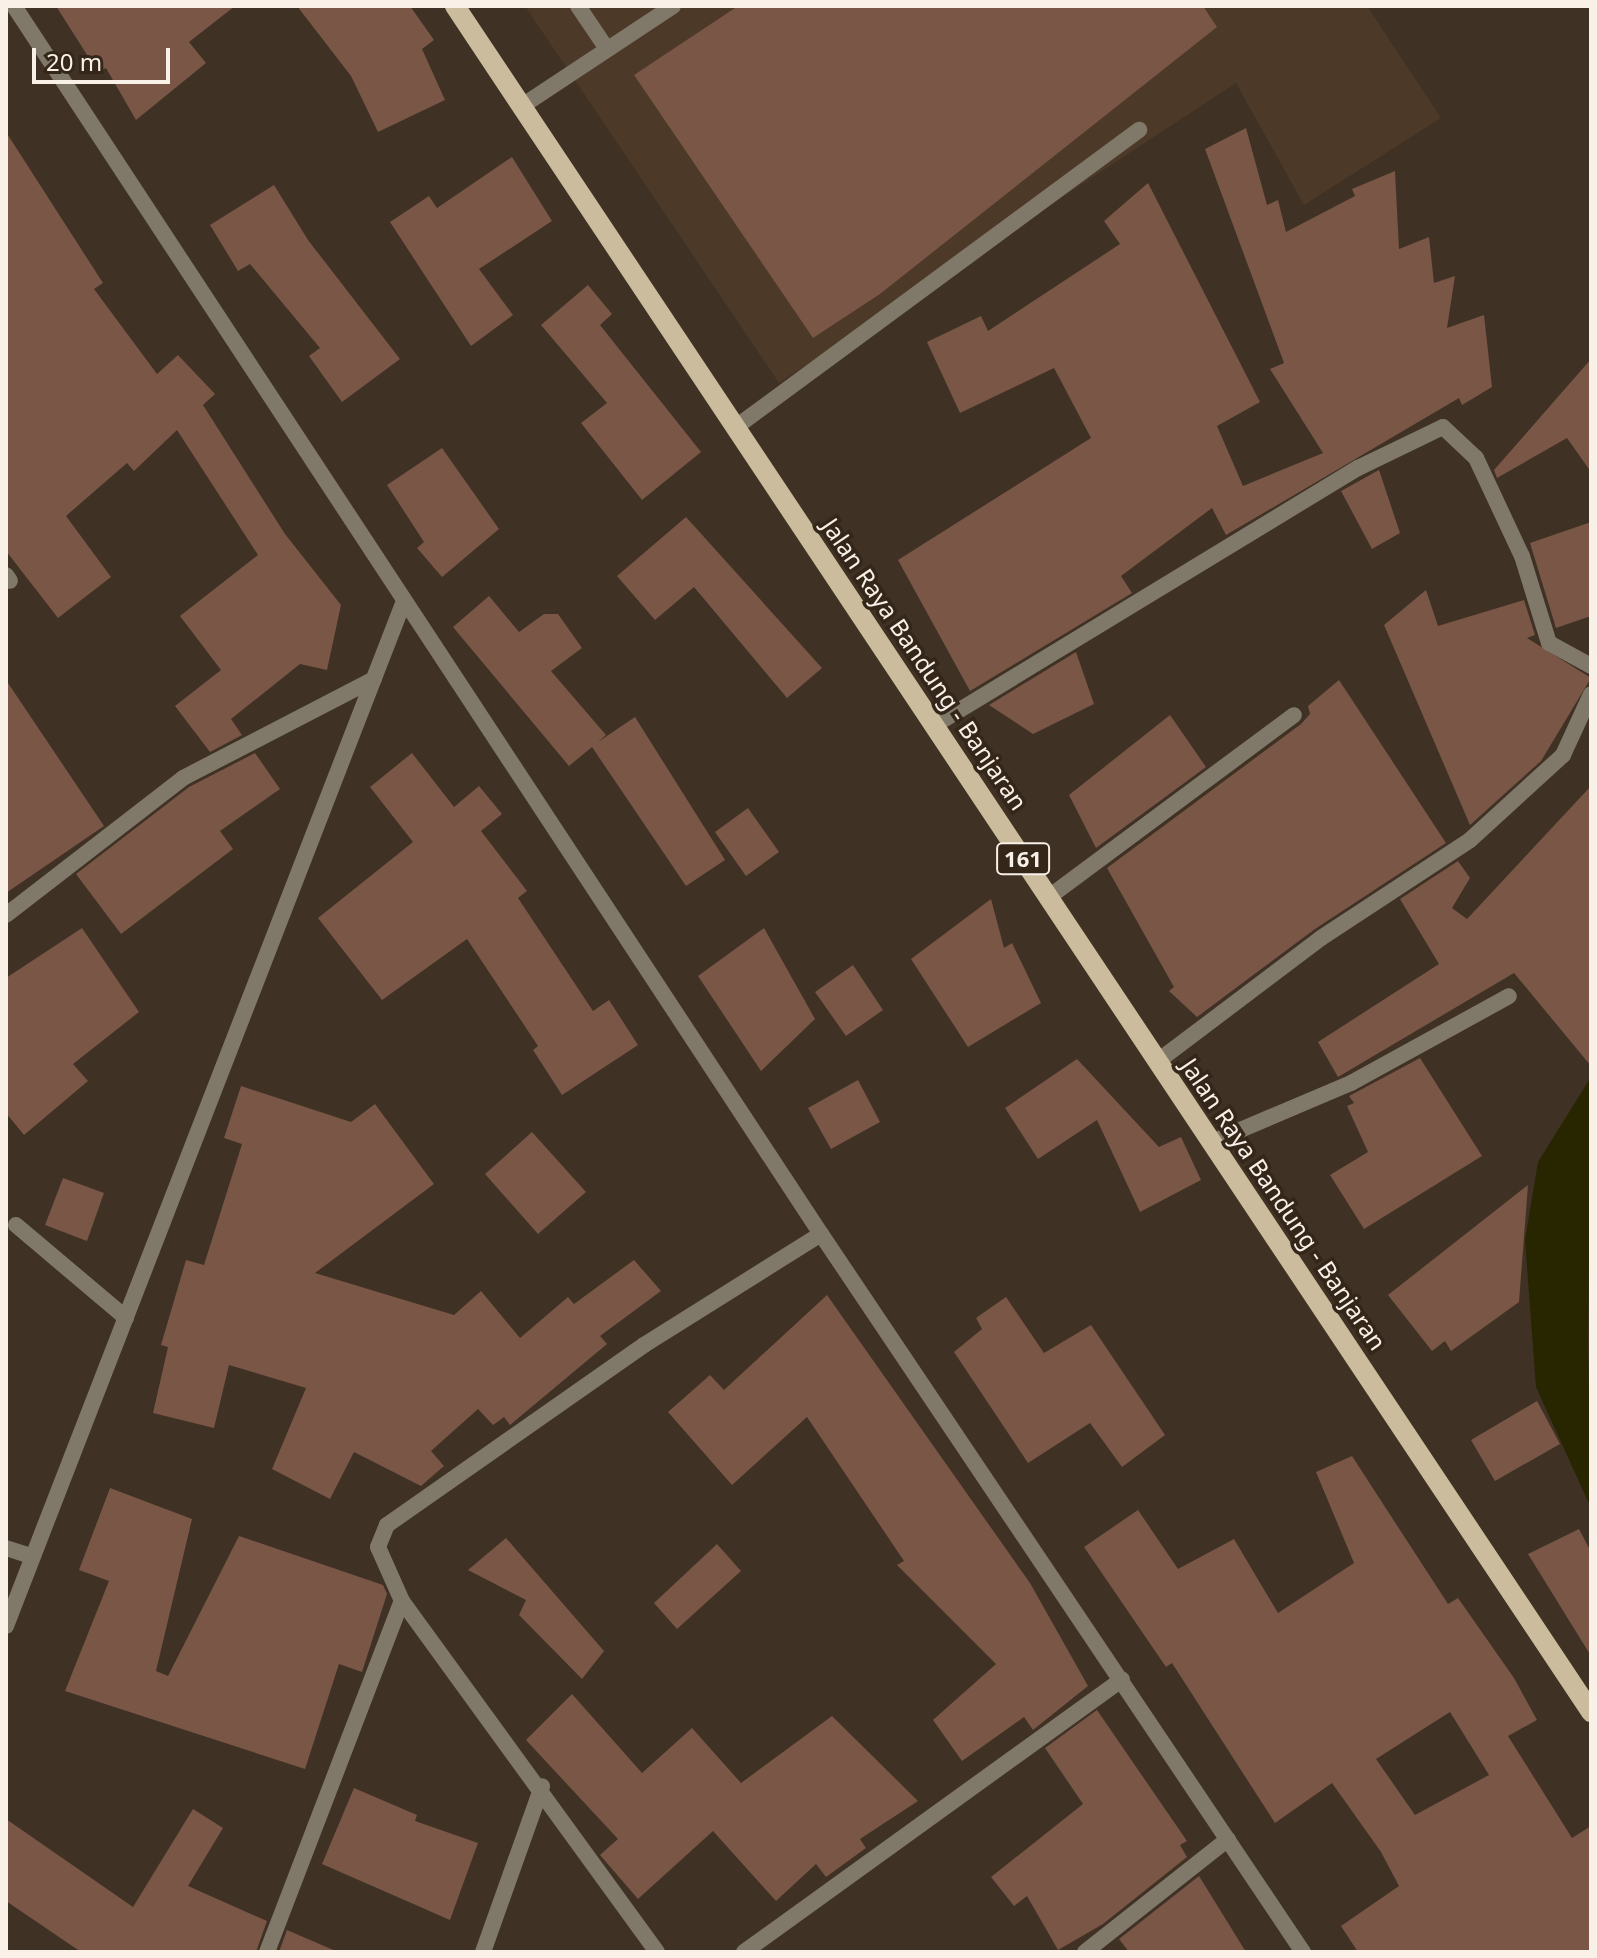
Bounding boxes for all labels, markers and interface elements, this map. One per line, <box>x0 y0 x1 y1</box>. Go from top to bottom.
scale bar <box>36 32 174 82</box>
text: 20 m <box>46 45 102 78</box>
street label: Jalan Raya Bandung - Banjaran <box>816 513 1034 815</box>
road number: 161 <box>995 841 1051 877</box>
street label: Jalan Raya Bandung - Banjaran <box>1175 1053 1393 1355</box>

